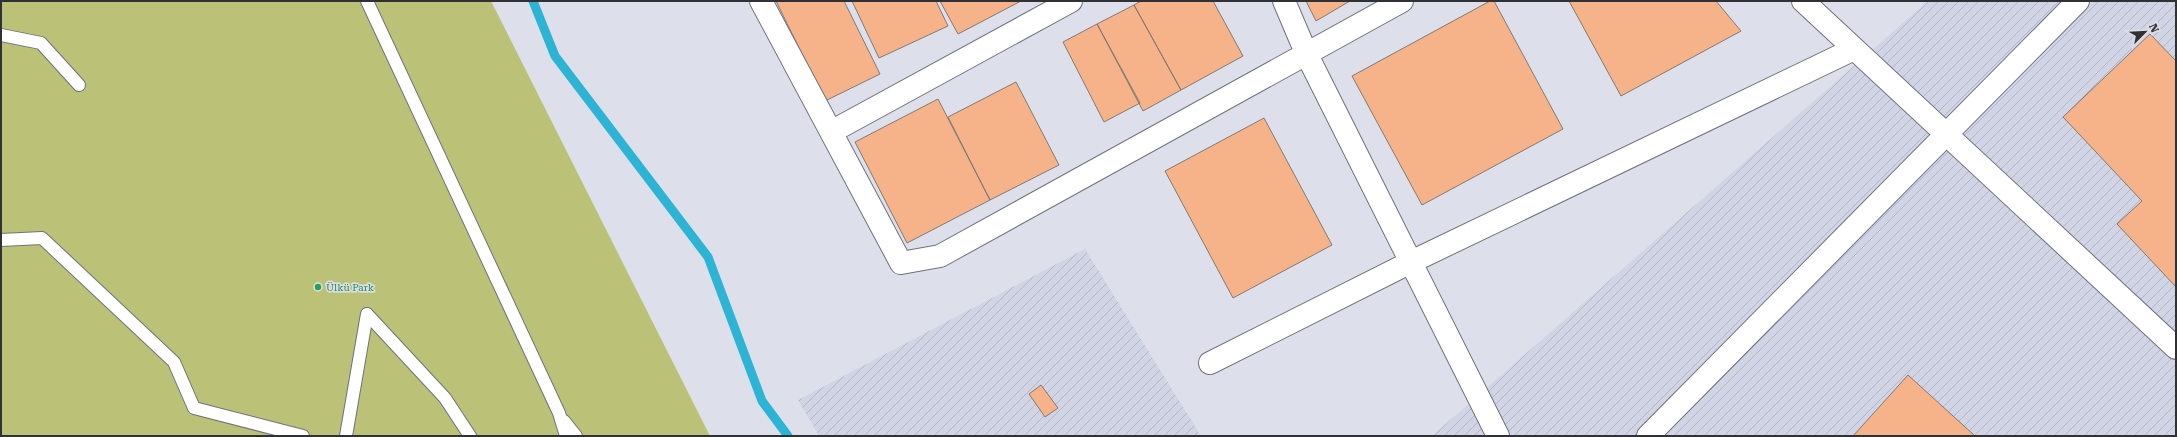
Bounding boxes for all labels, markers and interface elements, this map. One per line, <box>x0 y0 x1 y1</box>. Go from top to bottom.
north arrow <box>2125 12 2165 52</box>
text: N <box>2146 22 2162 35</box>
marker: Ülkü Park <box>313 282 323 292</box>
place label: Ülkü Park <box>326 282 375 293</box>

